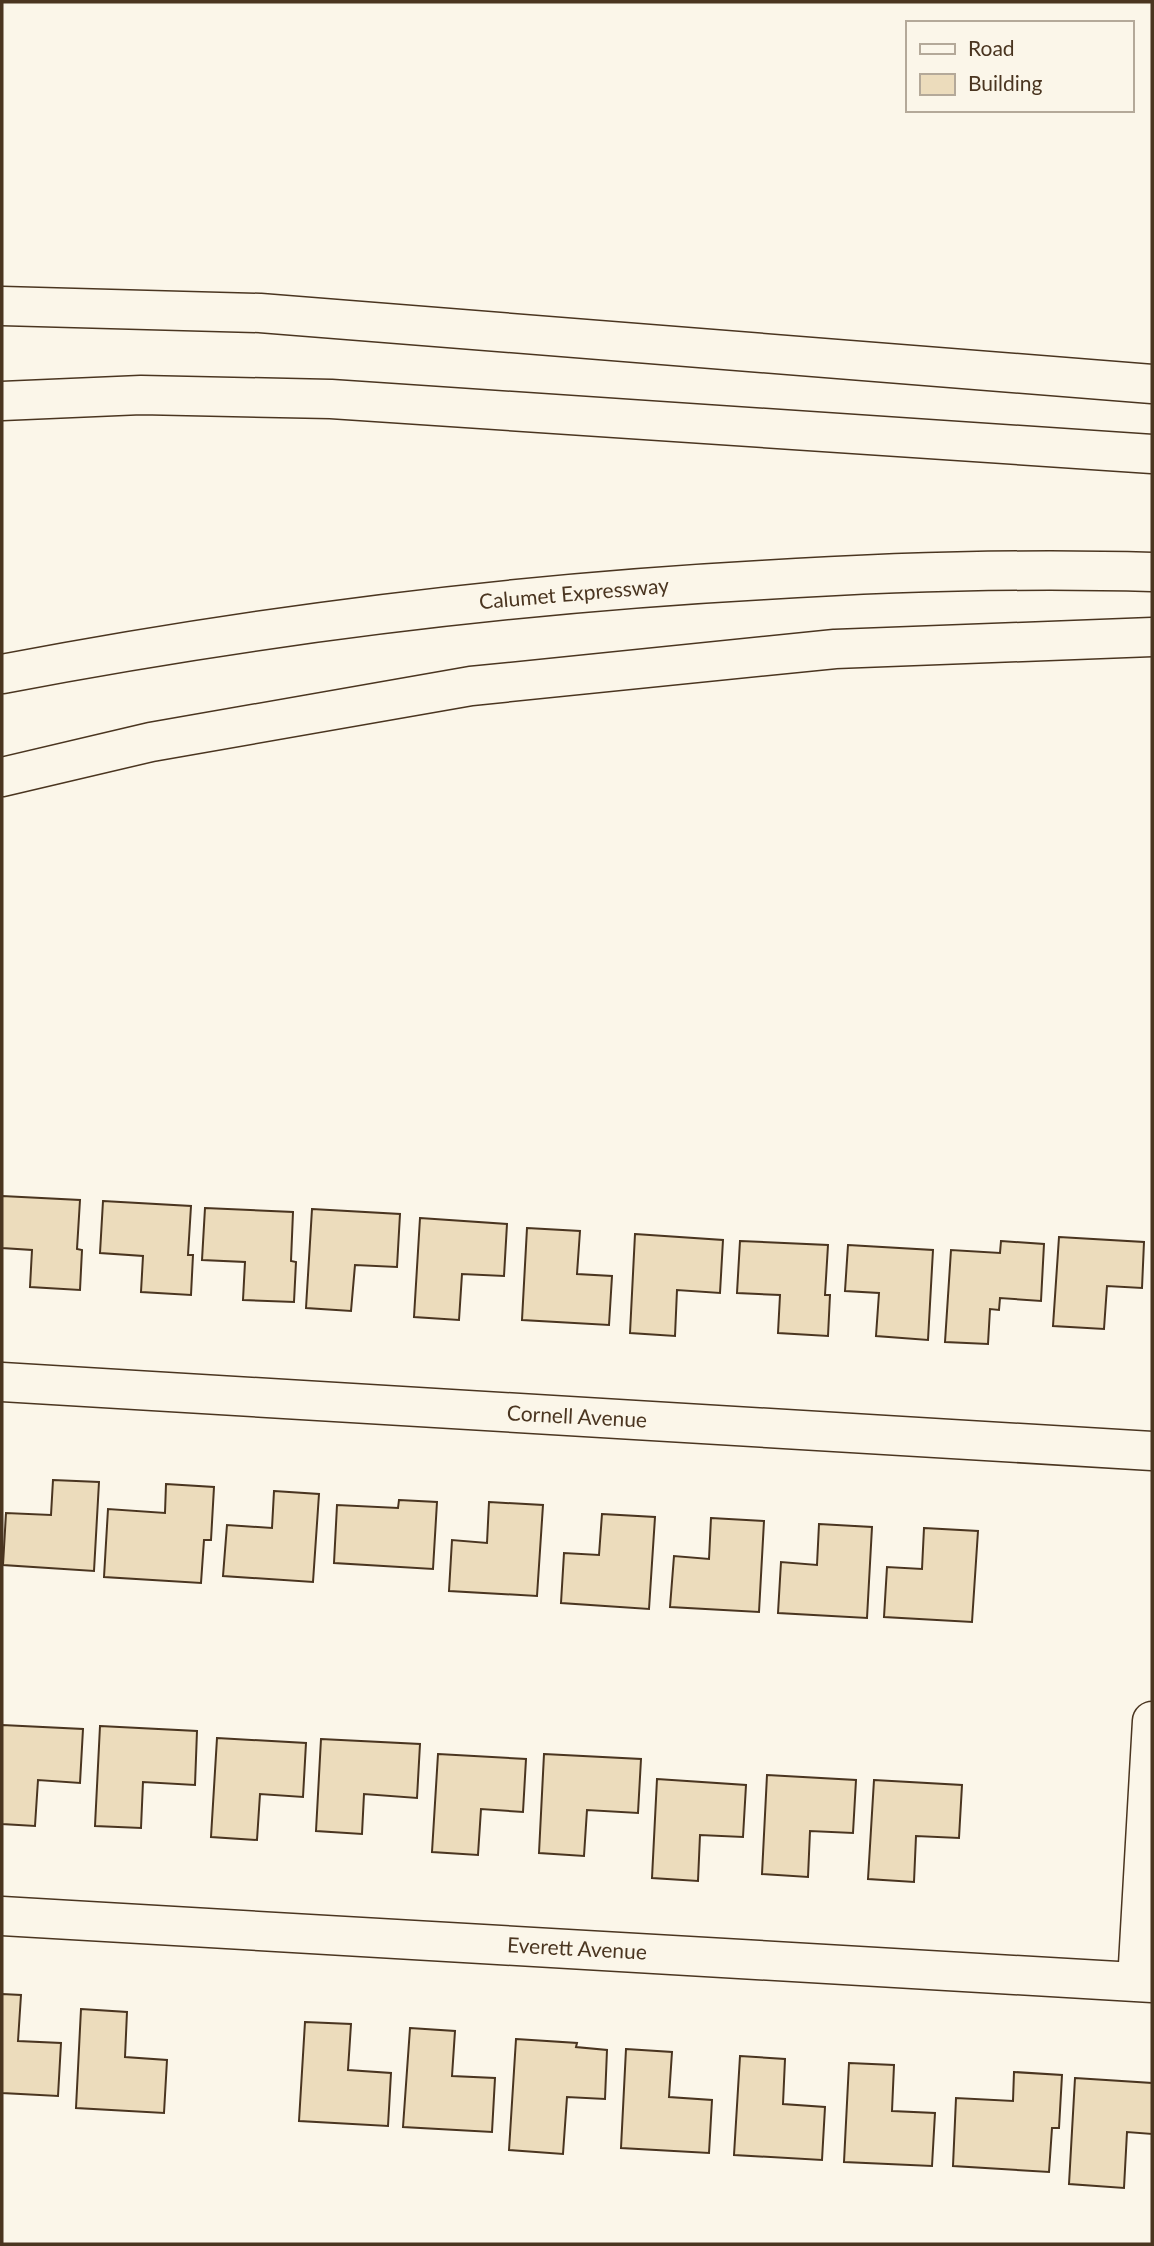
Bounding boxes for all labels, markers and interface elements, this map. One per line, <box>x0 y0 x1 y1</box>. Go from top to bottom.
legend <box>906 21 1133 112</box>
text: Road <box>968 35 1015 60</box>
text: Building <box>968 70 1043 95</box>
street label: Calumet Expressway <box>478 572 670 613</box>
street label: Cornell Avenue <box>506 1399 648 1432</box>
street label: Everett Avenue <box>506 1931 648 1964</box>

